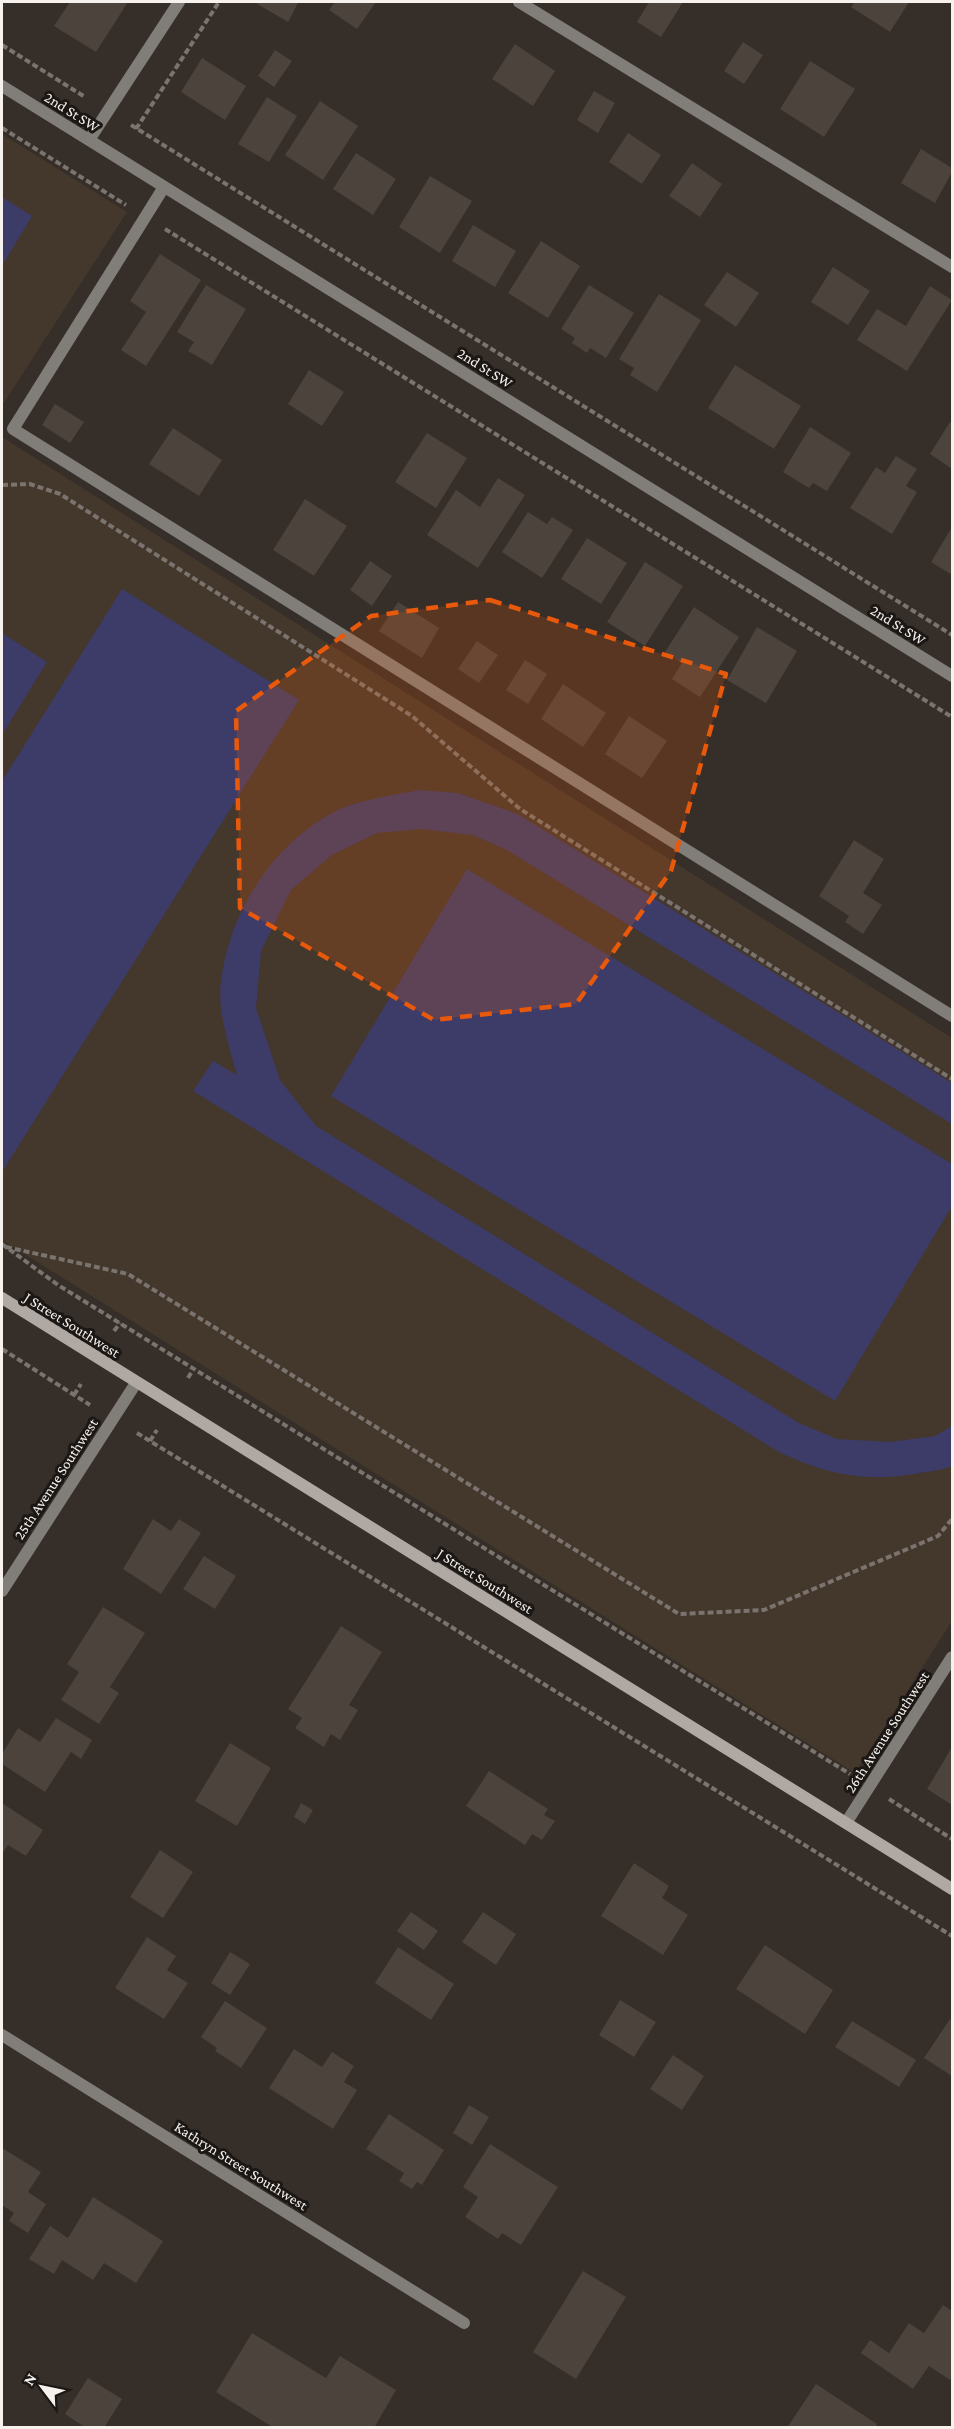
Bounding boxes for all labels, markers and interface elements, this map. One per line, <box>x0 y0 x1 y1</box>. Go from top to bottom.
street label: 2nd St SW <box>42 89 102 135</box>
street label: 2nd St SW <box>455 345 515 391</box>
street label: 2nd St SW <box>868 602 928 648</box>
street label: J Street Southwest <box>19 1288 123 1362</box>
street label: 25th Avenue Southwest <box>11 1415 102 1542</box>
street label: J Street Southwest <box>432 1544 536 1618</box>
street label: 26th Avenue Southwest <box>842 1668 933 1796</box>
street label: Kathryn Street Southwest <box>171 2119 311 2215</box>
north arrow <box>12 2357 72 2417</box>
text: N <box>20 2370 40 2388</box>

